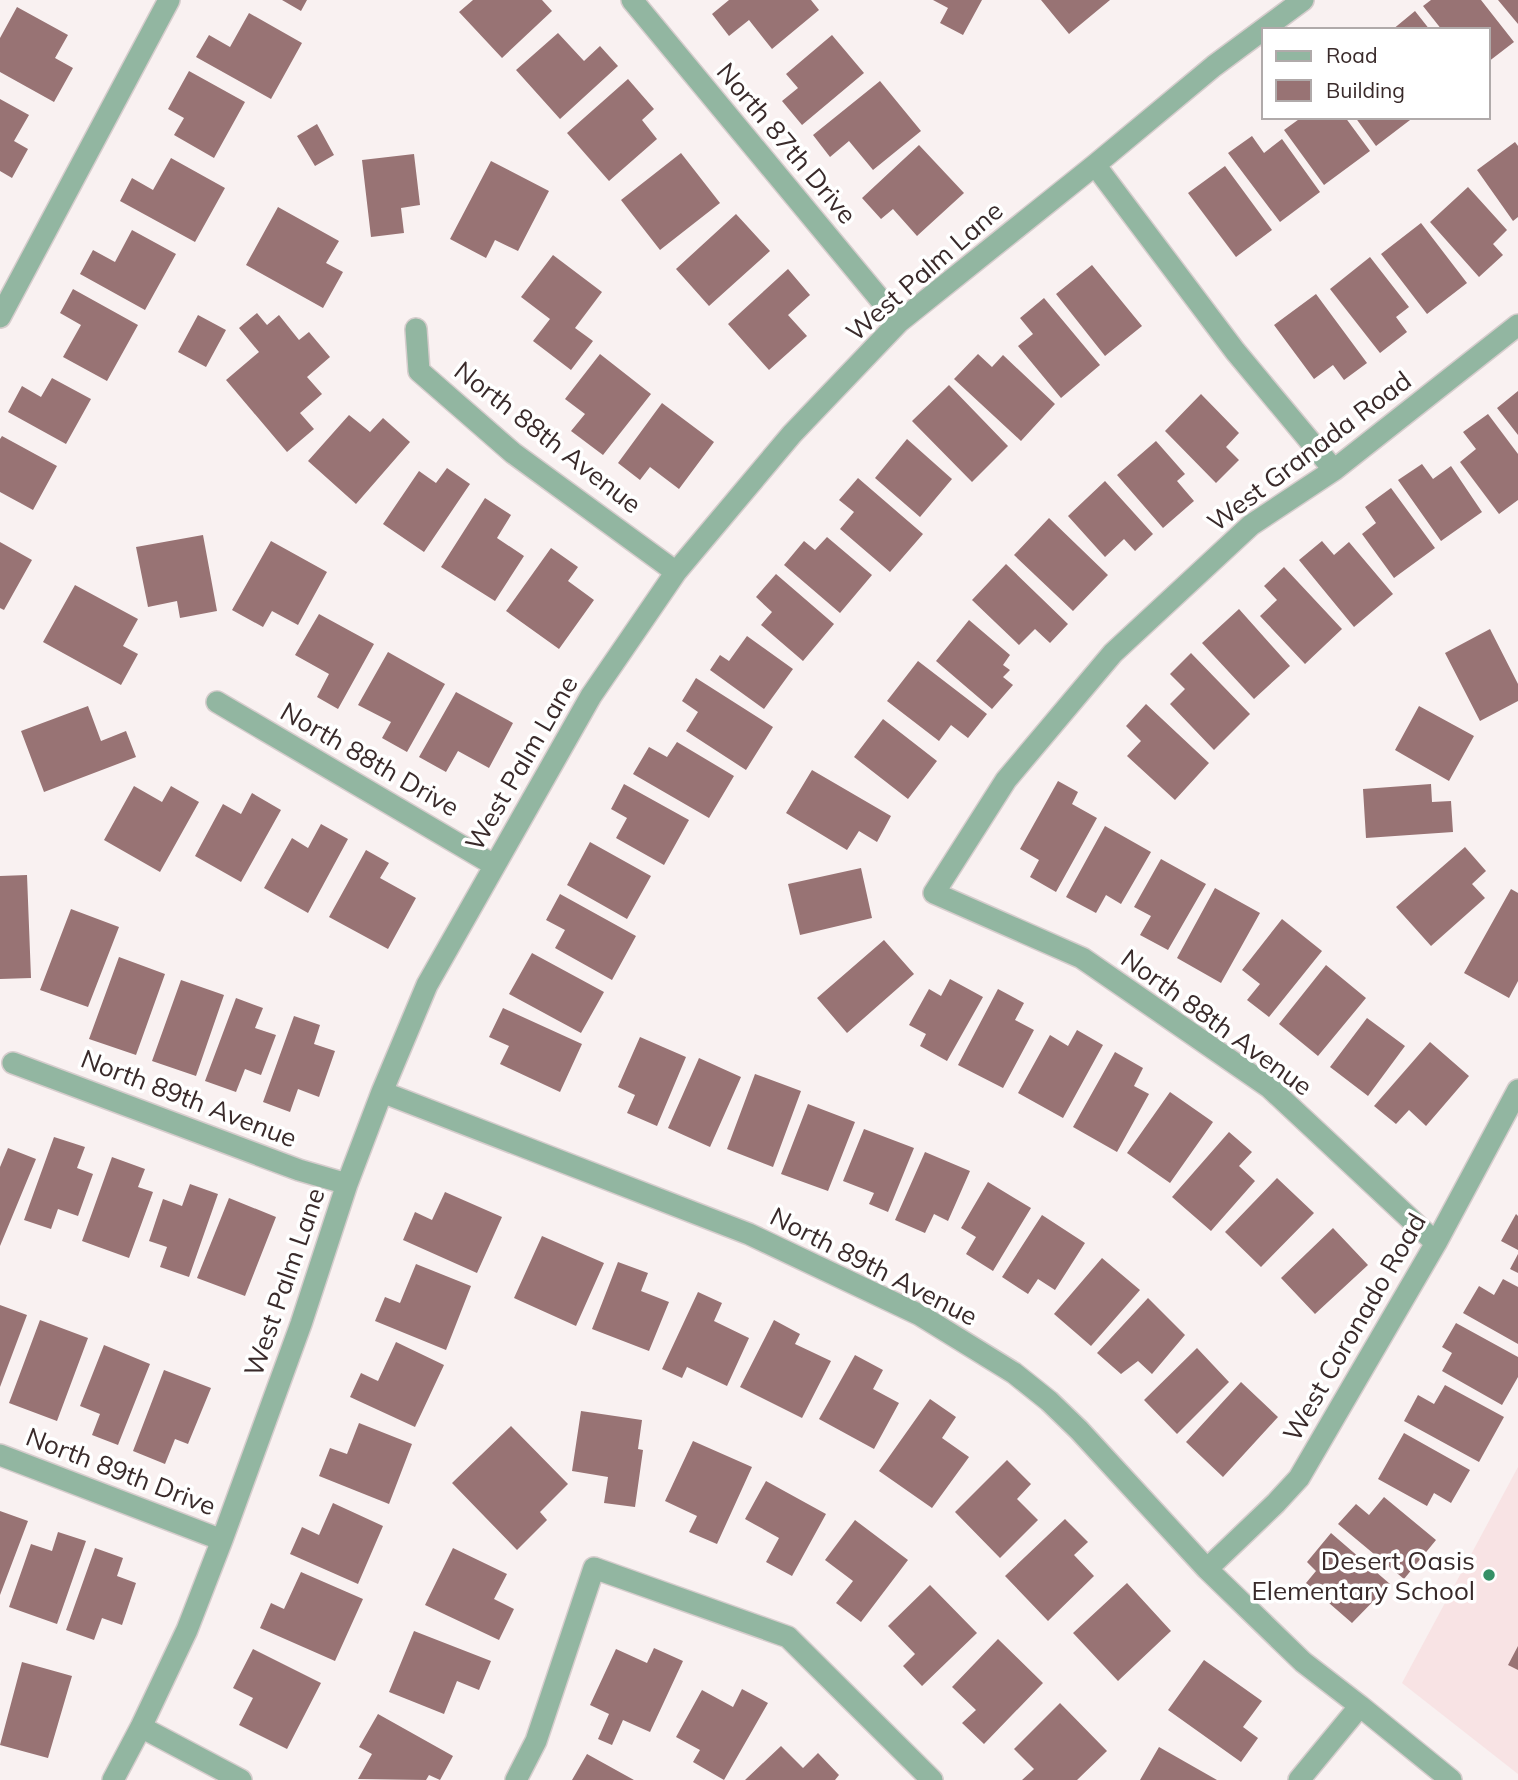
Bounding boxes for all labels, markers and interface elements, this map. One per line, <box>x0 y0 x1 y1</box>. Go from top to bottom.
legend <box>1262 28 1490 119</box>
text: Road <box>1326 42 1377 68</box>
street label: North 87th Drive <box>710 56 864 230</box>
text: Building <box>1326 77 1405 103</box>
street label: West Palm Lane <box>839 194 1009 348</box>
street label: North 88th Avenue <box>448 354 648 520</box>
street label: West Granada Road <box>1201 364 1417 538</box>
street label: West Palm Lane <box>457 669 585 857</box>
street label: North 88th Drive <box>275 695 465 823</box>
street label: North 88th Avenue <box>1115 942 1319 1102</box>
street label: North 89th Avenue <box>76 1042 302 1154</box>
street label: West Palm Lane <box>236 1183 332 1381</box>
street label: North 89th Avenue <box>765 1199 983 1333</box>
street label: West Coronado Road <box>1275 1207 1433 1447</box>
street label: North 89th Drive <box>21 1420 221 1522</box>
place label: Desert Oasis Elementary School <box>1251 1544 1475 1607</box>
marker: Desert Oasis Elementary School <box>1481 1567 1497 1583</box>

